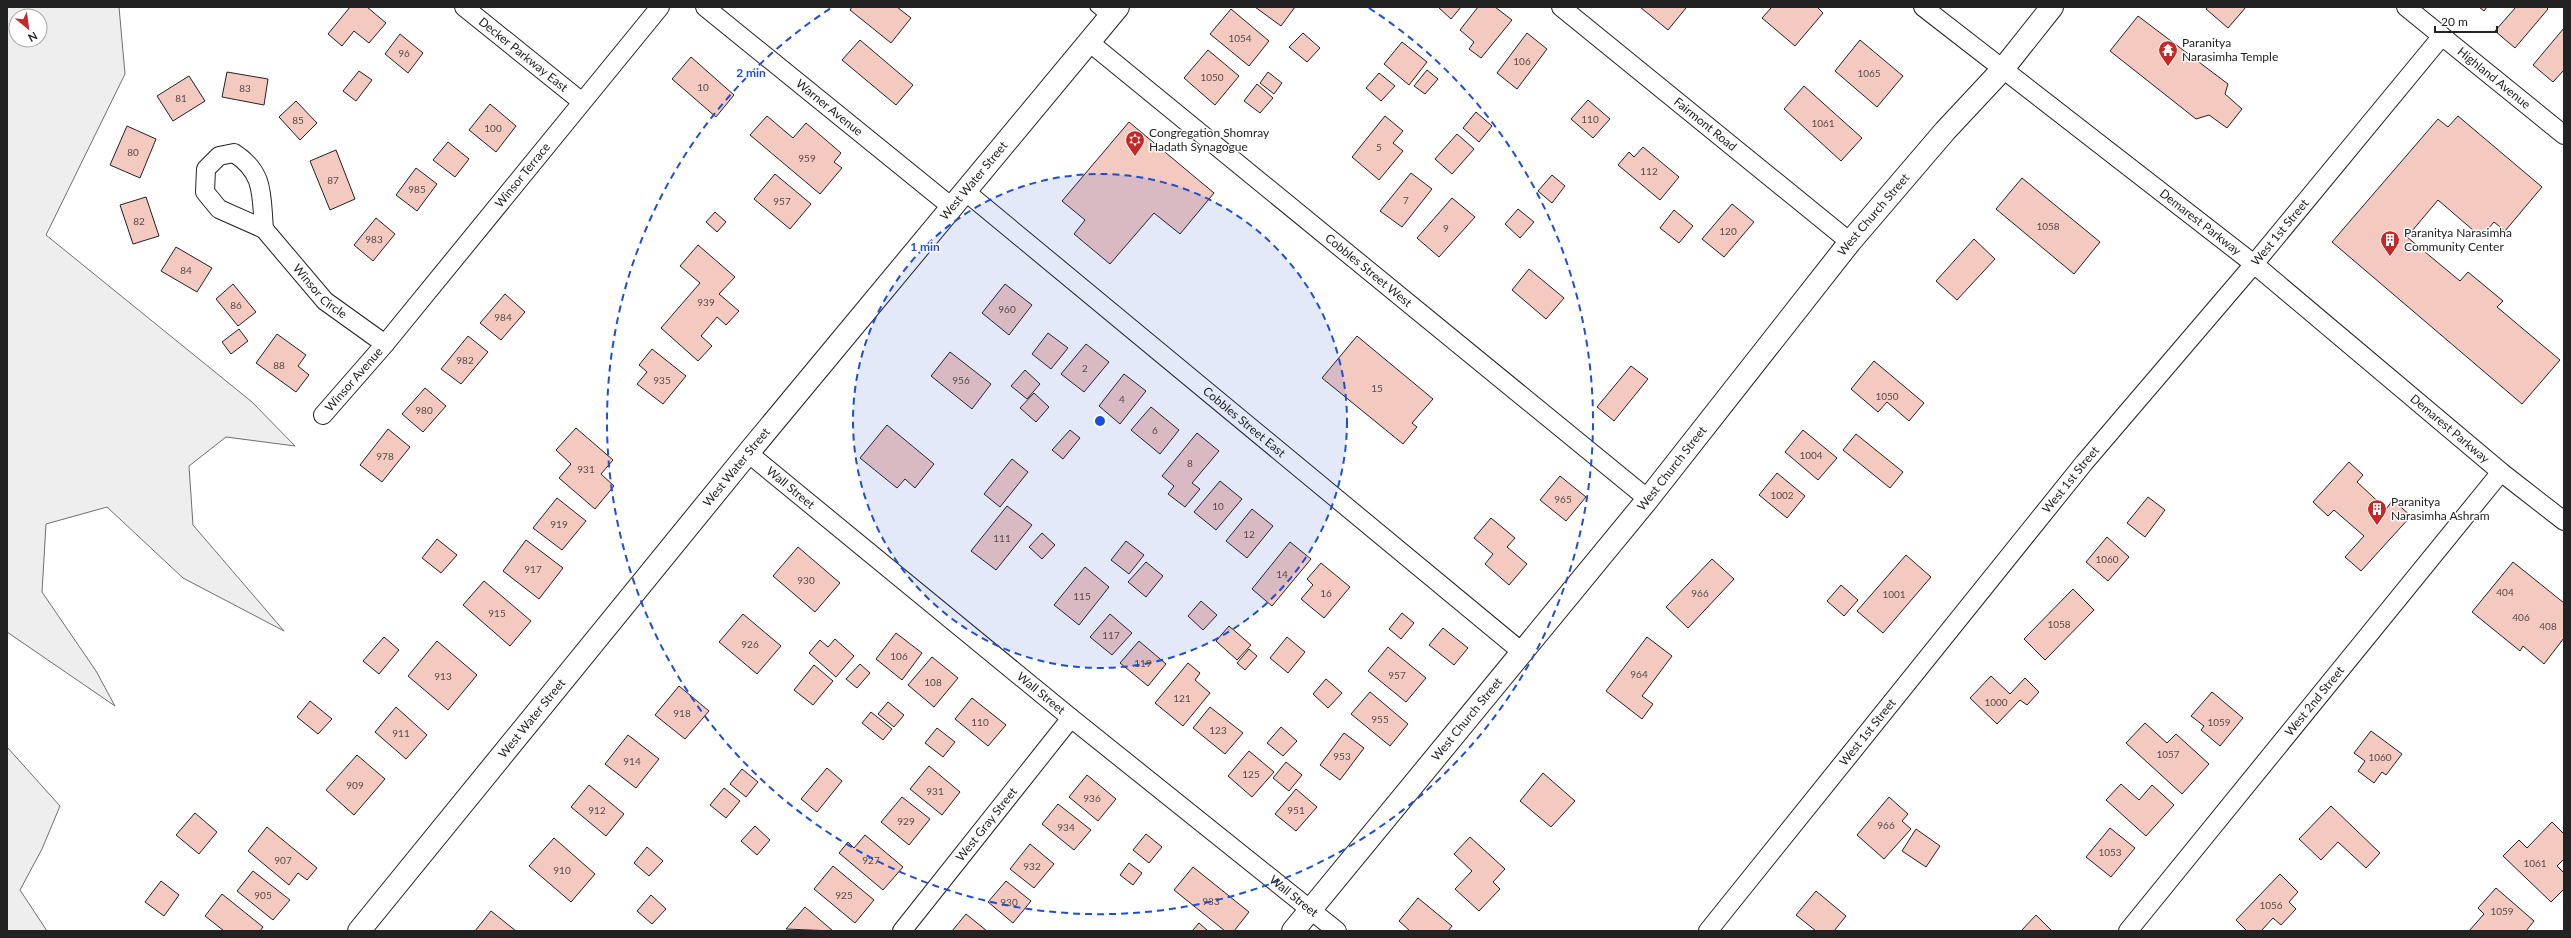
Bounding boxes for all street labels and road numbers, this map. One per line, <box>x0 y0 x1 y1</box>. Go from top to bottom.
street label: Decker Parkway East <box>476 14 572 95</box>
street label: Highland Avenue <box>2455 44 2534 112</box>
street label: Warner Avenue <box>793 76 866 139</box>
street label: Fairmont Road <box>1671 94 1740 154</box>
street label: West Water Street <box>937 138 1011 223</box>
street label: Winsor Terrace <box>491 139 553 210</box>
street label: West Church Street <box>1834 170 1913 259</box>
street label: Demarest Parkway <box>2157 186 2245 259</box>
street label: West 1st Street <box>2248 195 2312 268</box>
street label: Cobbles Street West <box>1322 230 1416 310</box>
street label: Winsor Circle <box>290 261 350 321</box>
street label: Winsor Avenue <box>321 344 386 415</box>
street label: Cobbles Street East <box>1200 383 1289 461</box>
street label: Demarest Parkway <box>2407 391 2493 467</box>
street label: West Church Street <box>1634 422 1710 513</box>
street label: West Water Street <box>699 424 773 509</box>
street label: West 1st Street <box>2039 442 2103 516</box>
street label: Wall Street <box>764 463 819 512</box>
street label: West 2nd Street <box>2281 662 2348 739</box>
street label: Wall Street <box>1014 669 1069 718</box>
street label: West Church Street <box>1428 674 1506 764</box>
street label: West Water Street <box>495 675 569 761</box>
street label: West 1st Street <box>1836 695 1899 769</box>
street label: West Gray Street <box>952 784 1020 864</box>
street label: Wall Street <box>1267 872 1322 920</box>

